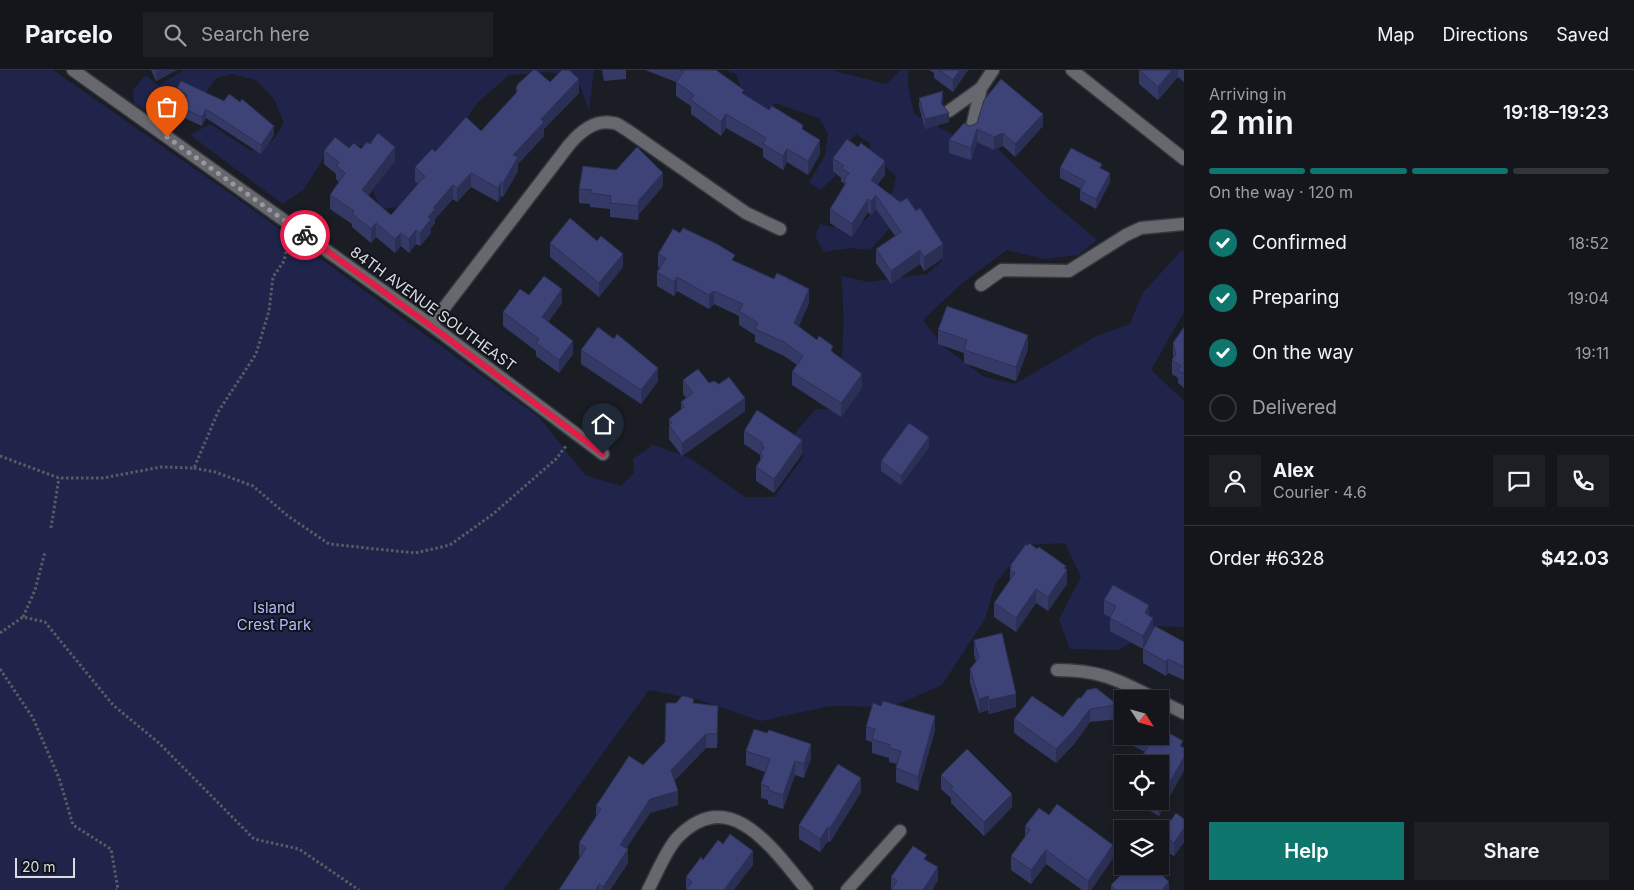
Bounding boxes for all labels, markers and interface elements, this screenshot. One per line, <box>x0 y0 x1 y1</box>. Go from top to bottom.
search box <box>143 12 493 57</box>
text: Parcelo <box>25 20 113 49</box>
icon: search <box>161 21 189 49</box>
text: Search here <box>201 23 310 46</box>
text: Map <box>1377 24 1415 45</box>
text: Directions <box>1443 24 1528 45</box>
text: Saved <box>1556 24 1609 45</box>
text: Arriving in <box>1209 84 1286 104</box>
pin <box>146 86 188 137</box>
icon: bag <box>153 93 181 121</box>
text: 19:18–19:23 <box>1503 101 1609 124</box>
text: 2 min <box>1209 103 1294 142</box>
text: On the way · 120 m <box>1209 182 1353 202</box>
courier <box>280 210 330 260</box>
icon: bike <box>291 221 319 249</box>
icon: check <box>1209 229 1237 257</box>
text: Confirmed <box>1252 231 1347 254</box>
text: 18:52 <box>1569 233 1609 253</box>
street label: 84TH AVENUE SOUTHEAST <box>347 242 520 375</box>
icon: check <box>1209 284 1237 312</box>
text: Preparing <box>1252 286 1339 309</box>
text: 19:04 <box>1568 288 1609 308</box>
icon: check <box>1209 339 1237 367</box>
text: On the way <box>1252 341 1354 364</box>
text: 19:11 <box>1575 343 1609 363</box>
text: Delivered <box>1252 396 1337 419</box>
pin <box>582 403 624 454</box>
icon: home <box>589 410 617 438</box>
button: person <box>1209 455 1261 507</box>
button: chat <box>1493 455 1545 507</box>
button: phone <box>1557 455 1609 507</box>
text: Alex <box>1273 459 1314 482</box>
text: Courier · 4.6 <box>1273 482 1367 502</box>
text: Order #6328 <box>1209 547 1324 570</box>
text: $42.03 <box>1541 547 1609 570</box>
park label: Island Crest Park <box>237 598 312 634</box>
north arrow <box>1114 690 1169 745</box>
map controls <box>1114 690 1169 875</box>
button: locate <box>1114 755 1169 810</box>
button: layers <box>1114 820 1169 875</box>
button: Help <box>1209 822 1404 880</box>
button: Share <box>1414 822 1609 880</box>
scale bar <box>15 855 75 878</box>
text: 20 m <box>22 858 56 875</box>

